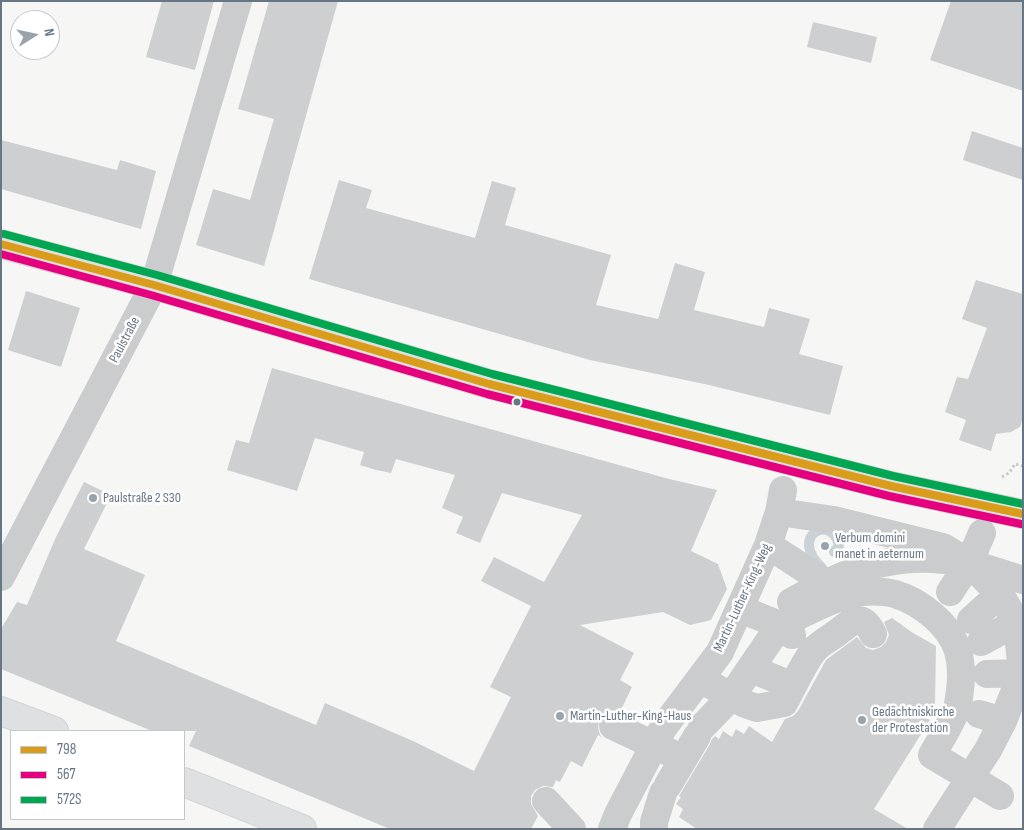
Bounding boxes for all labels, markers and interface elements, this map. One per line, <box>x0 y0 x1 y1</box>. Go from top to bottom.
north arrow <box>10 10 60 60</box>
text: N <box>40 27 58 38</box>
street label: Paulstraße <box>106 314 144 366</box>
unlabelled marker <box>512 397 522 407</box>
place label: Paulstraße 2 S30 <box>103 490 181 506</box>
marker: Paulstraße 2 S30 <box>87 492 99 504</box>
place label: Verbum domini manet in aeternum <box>835 530 924 562</box>
marker: Verbum domini manet in aeternum <box>819 540 831 552</box>
street label: Martin-Luther-King-Weg <box>711 541 775 655</box>
place label: Gedächtniskirche der Protestation <box>872 704 954 736</box>
place label: Martin-Luther-King-Haus <box>570 708 691 724</box>
marker: Martin-Luther-King-Haus <box>554 710 566 722</box>
marker: Gedächtniskirche der Protestation <box>856 714 868 726</box>
legend <box>10 730 185 820</box>
text: 798 <box>57 740 76 759</box>
text: 567 <box>57 765 76 784</box>
text: 572S <box>57 790 82 809</box>

